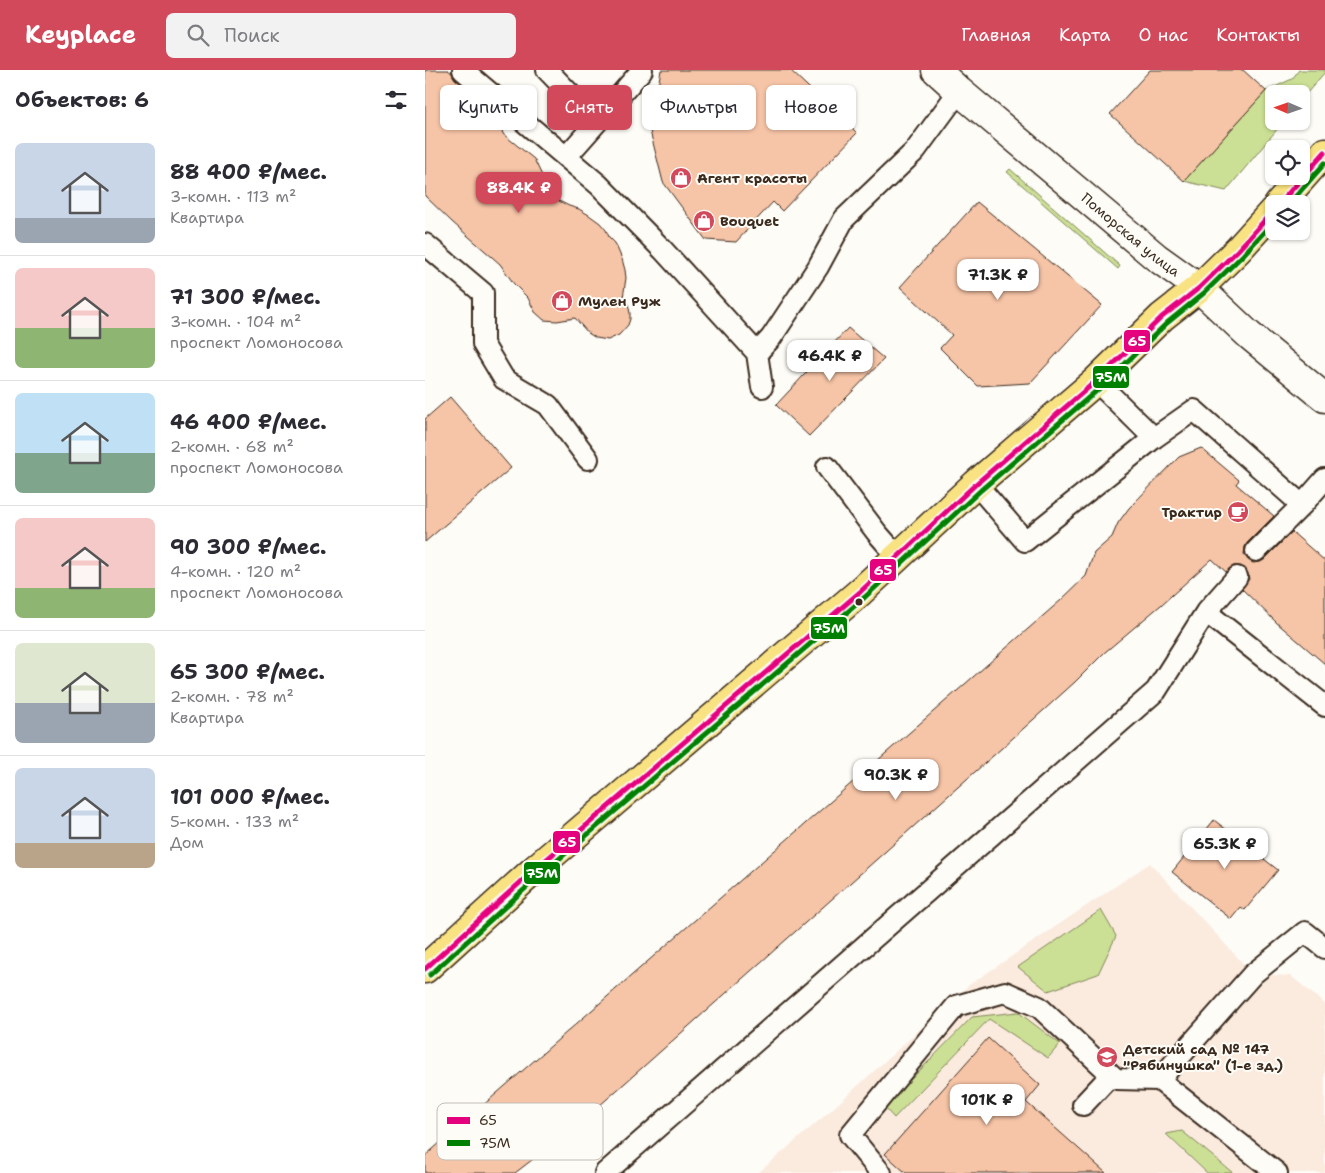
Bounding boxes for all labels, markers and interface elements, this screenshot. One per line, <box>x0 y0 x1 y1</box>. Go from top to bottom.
search box <box>166 13 516 58</box>
text: Keyplace <box>25 19 136 51</box>
icon: search <box>184 21 212 49</box>
text: Поиск <box>224 23 280 48</box>
text: Главная <box>961 23 1031 47</box>
text: Карта <box>1059 23 1111 47</box>
text: О нас <box>1139 23 1188 47</box>
text: Контакты <box>1216 23 1300 47</box>
chip: Купить <box>440 85 537 130</box>
chip: Снять <box>547 85 632 130</box>
chip: Фильтры <box>642 85 756 130</box>
chip: Новое <box>766 85 856 130</box>
north arrow <box>1265 85 1310 130</box>
map controls <box>1265 85 1310 240</box>
text: Объектов: 6 <box>15 86 149 114</box>
icon: filters <box>382 86 410 114</box>
button: locate <box>1265 140 1310 185</box>
text: 88 400 ₽/мес. <box>170 158 327 186</box>
icon: home <box>55 163 115 223</box>
shop icon: Агент красоты <box>669 166 693 190</box>
place label: Агент красоты <box>697 169 807 187</box>
pin: 88.4K ₽ <box>473 172 565 214</box>
text: 88.4K ₽ <box>487 177 551 198</box>
text: 3-комн. · 113 m² <box>170 186 296 207</box>
street label: Поморская улица <box>1078 189 1184 281</box>
button: layers <box>1265 195 1310 240</box>
text: Квартира <box>170 207 244 228</box>
shop icon: Bouquet <box>692 209 716 233</box>
place label: Bouquet <box>720 212 779 230</box>
pin: 71.3K ₽ <box>952 258 1044 301</box>
text: 71.3K ₽ <box>968 264 1028 285</box>
text: 71 300 ₽/мес. <box>170 283 321 311</box>
icon: home <box>55 288 115 348</box>
shop icon: Мулен Руж <box>550 289 574 313</box>
place label: Мулен Руж <box>578 292 661 310</box>
text: 3-комн. · 104 m² <box>170 311 301 332</box>
line badge: 65 <box>1123 329 1151 353</box>
text: проспект Ломоносова <box>170 332 343 353</box>
text: 65 <box>1128 332 1146 350</box>
pin: 46.4K ₽ <box>784 340 876 382</box>
text: 46.4K ₽ <box>798 345 862 366</box>
line badge: 75М <box>1092 365 1130 389</box>
text: 75М <box>1095 368 1127 386</box>
text: 46 400 ₽/мес. <box>170 408 327 436</box>
icon: home <box>55 413 115 473</box>
text: 2-комн. · 68 m² <box>170 436 294 457</box>
text: проспект Ломоносова <box>170 457 343 478</box>
cafe icon: Трактир <box>1226 500 1250 524</box>
place label: Трактир <box>1161 503 1222 521</box>
text: 90 300 ₽/мес. <box>170 533 327 561</box>
icon: home <box>55 538 115 598</box>
line badge: 65 <box>869 558 897 582</box>
text: 4-комн. · 120 m² <box>170 561 301 582</box>
text: 65 <box>874 561 892 579</box>
text: проспект Ломоносова <box>170 582 343 603</box>
unlabelled marker <box>854 597 864 607</box>
line badge: 75М <box>810 616 848 640</box>
text: 75М <box>813 619 845 637</box>
text: 65 300 ₽/мес. <box>170 658 325 686</box>
icon: home <box>55 663 115 723</box>
text: 2-комн. · 78 m² <box>170 686 294 707</box>
text: Квартира <box>170 707 244 728</box>
pin: 90.3K ₽ <box>850 758 942 801</box>
text: 90.3K ₽ <box>864 764 928 785</box>
text: 101 000 ₽/мес. <box>170 783 330 811</box>
icon: home <box>55 788 115 848</box>
text: 5-комн. · 133 m² <box>170 811 299 832</box>
pin: 65.3K ₽ <box>1179 828 1271 870</box>
line badge: 65 <box>552 830 581 854</box>
text: Дом <box>170 832 204 853</box>
text: 65 <box>558 833 576 851</box>
text: 65.3K ₽ <box>1193 833 1257 854</box>
line badge: 75М <box>523 861 561 885</box>
text: 75М <box>526 864 558 882</box>
place label: Детский сад № 147 "Рябинушка" (1-е зд.) <box>1123 1040 1283 1074</box>
school or university icon: Детский сад № 147 "Рябинушка" (1-е зд.) <box>1095 1045 1119 1069</box>
pin: 101K ₽ <box>946 1084 1028 1126</box>
text: 101K ₽ <box>961 1089 1013 1110</box>
legend <box>437 1103 603 1160</box>
text: 65 <box>479 1111 497 1129</box>
text: 75М <box>479 1134 511 1152</box>

